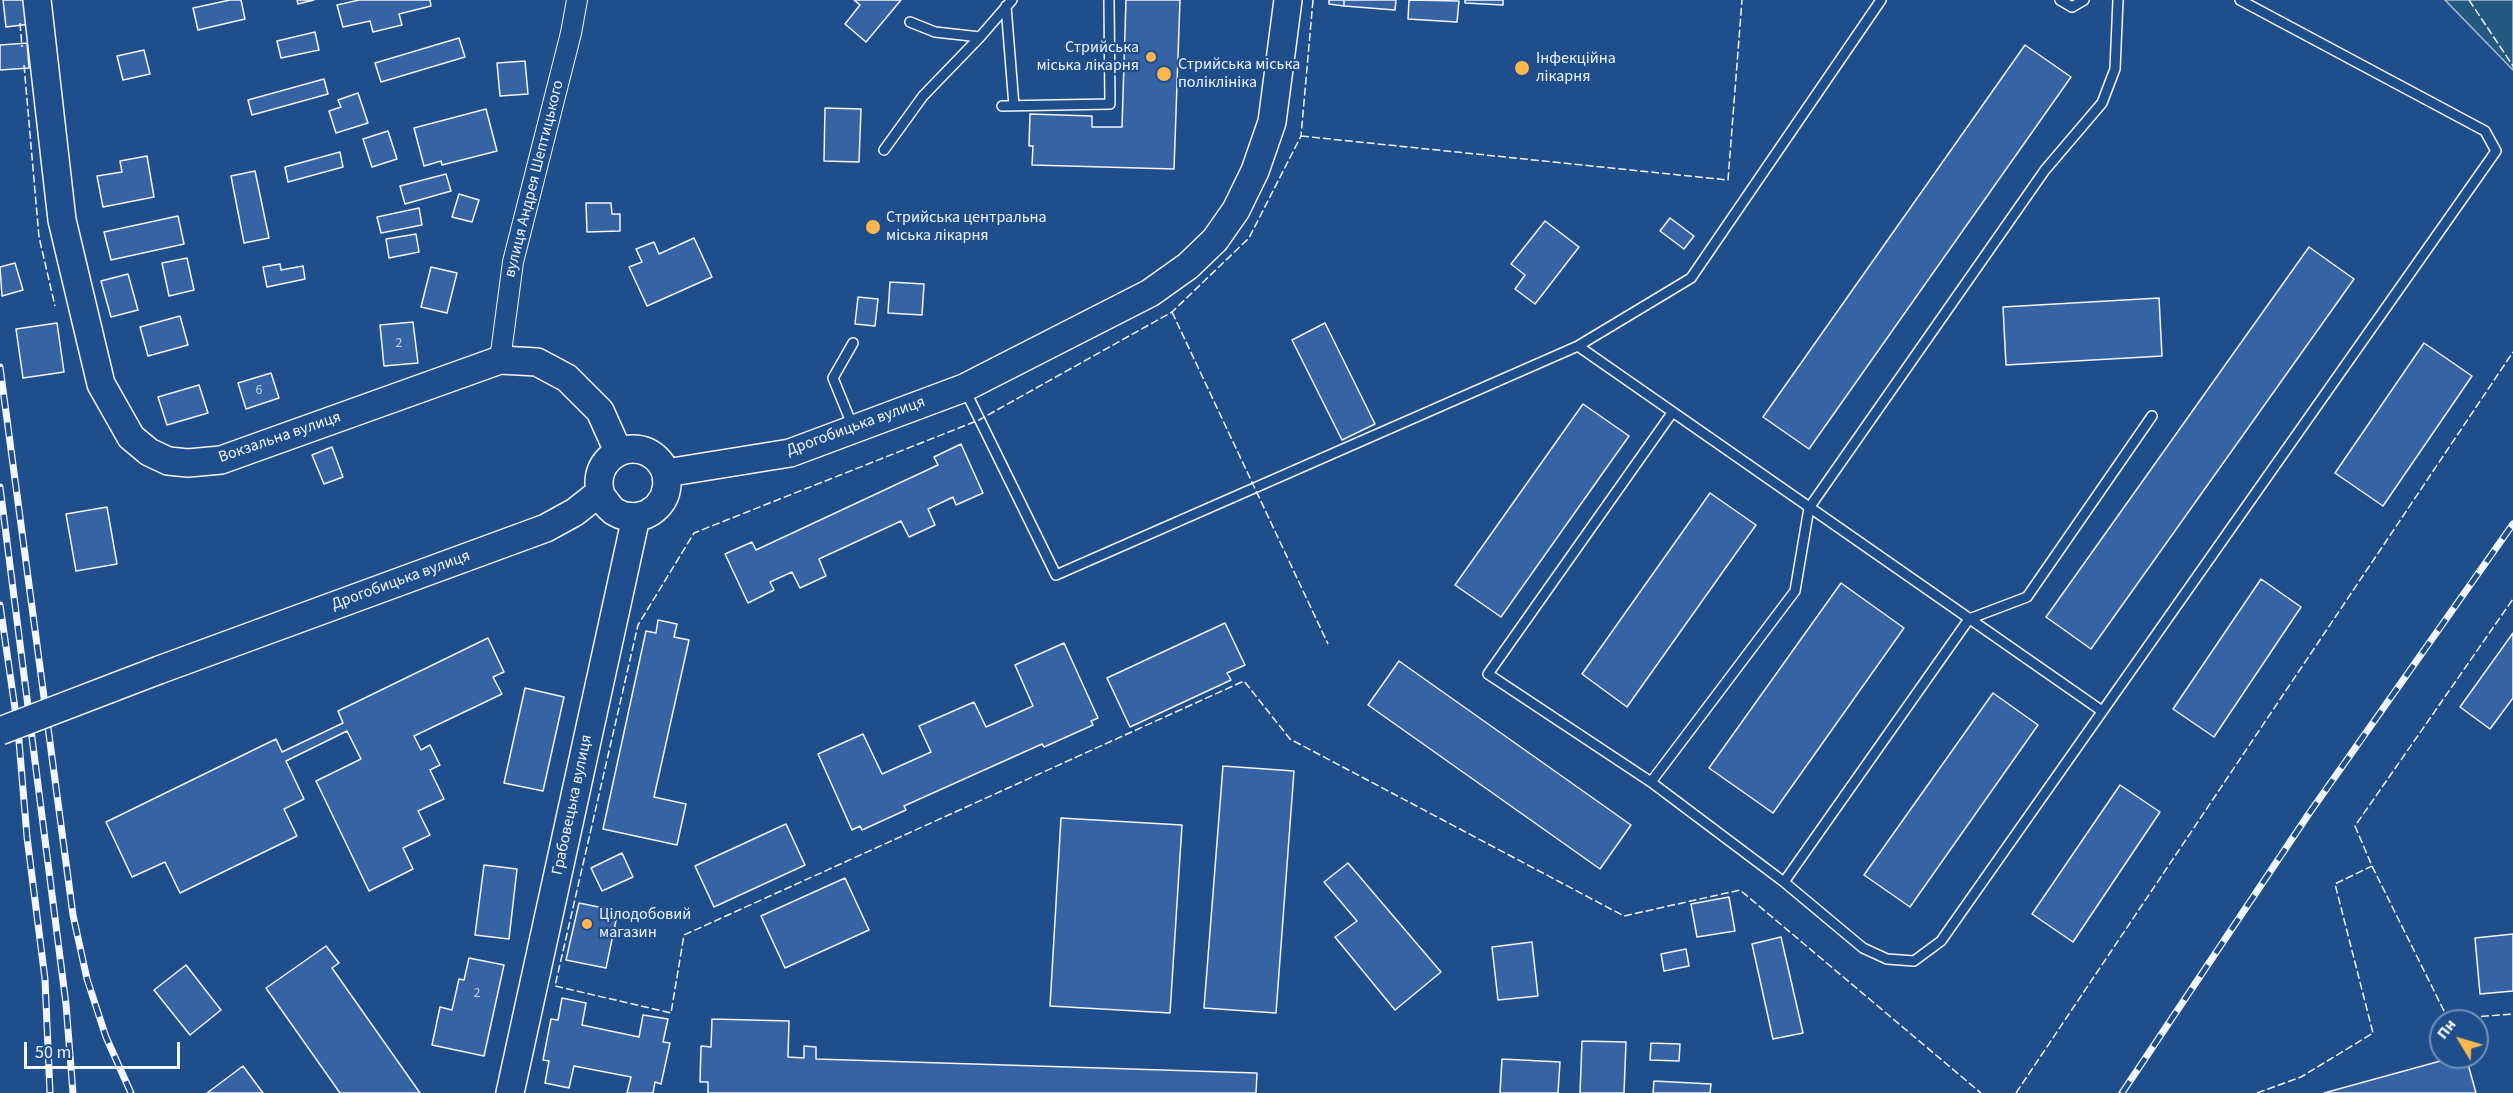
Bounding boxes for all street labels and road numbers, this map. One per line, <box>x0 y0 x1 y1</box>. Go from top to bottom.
street label: вулиця Андрея Шептицького <box>501 78 569 280</box>
street label: Дрогобицька вулиця <box>784 393 928 461</box>
street label: Вокзальна вулиця <box>216 408 344 468</box>
street label: Дрогобицька вулиця <box>329 547 473 615</box>
street label: Грабовецька вулиця <box>549 733 597 877</box>

